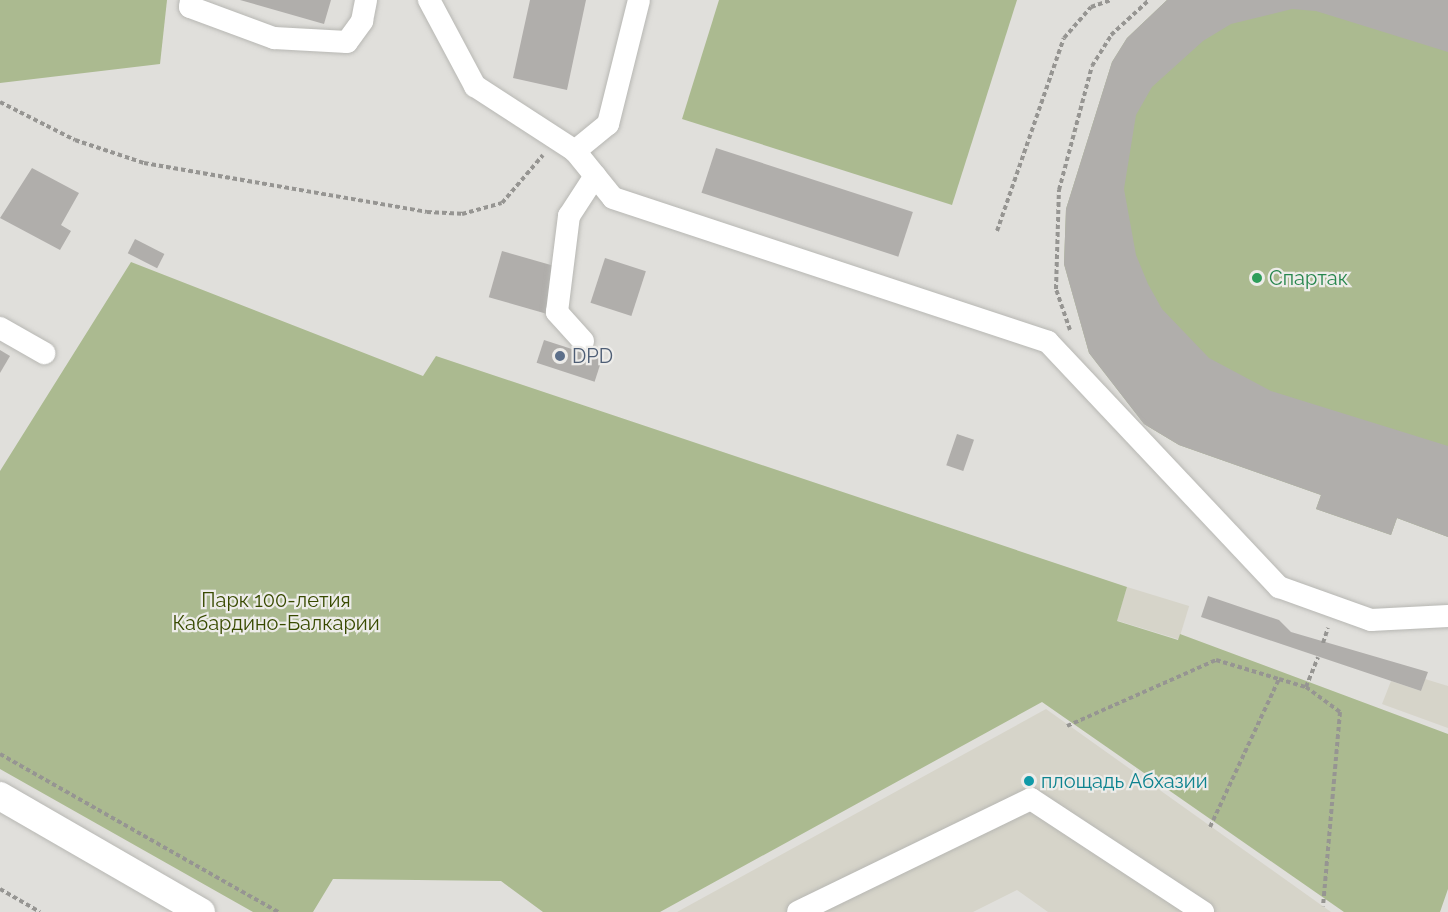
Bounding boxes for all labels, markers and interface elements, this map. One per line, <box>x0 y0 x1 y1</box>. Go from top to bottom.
place label: Спартак <box>1269 266 1348 290</box>
marker: Спартак <box>1250 271 1264 285</box>
place label: DPD <box>572 344 613 368</box>
marker: DPD <box>553 349 567 363</box>
park label: Парк 100-летия Кабардино-Балкарии <box>172 588 380 635</box>
place label: площадь Абхазии <box>1041 769 1208 793</box>
marker: площадь Абхазии <box>1022 774 1036 788</box>

